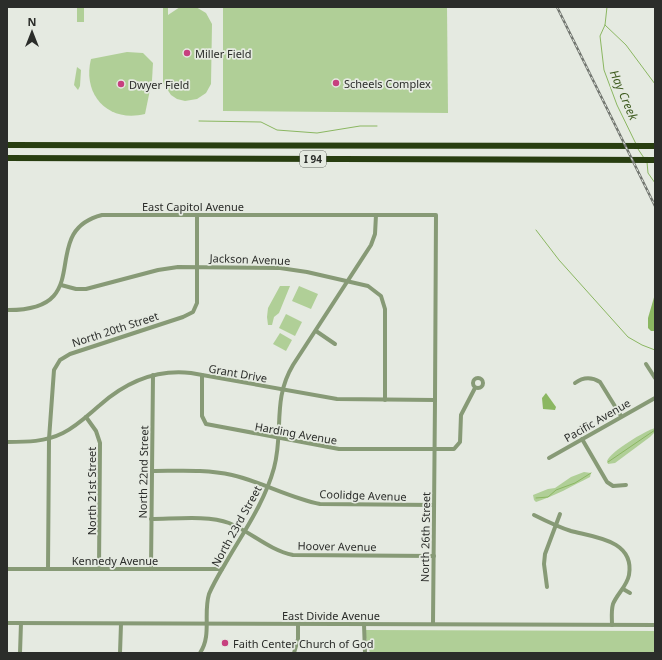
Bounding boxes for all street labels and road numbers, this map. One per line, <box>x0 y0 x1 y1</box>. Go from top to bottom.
road number: I 94 <box>300 151 326 167</box>
street label: East Capitol Avenue <box>142 199 244 214</box>
street label: Jackson Avenue <box>208 250 291 268</box>
street label: North 20th Street <box>70 308 160 350</box>
street label: Grant Drive <box>207 360 269 386</box>
street label: Pacific Avenue <box>561 395 633 445</box>
street label: Harding Avenue <box>254 418 338 448</box>
street label: North 22nd Street <box>135 425 151 519</box>
street label: North 21st Street <box>84 447 99 535</box>
street label: North 23rd Street <box>208 483 264 569</box>
street label: Coolidge Avenue <box>319 486 407 504</box>
street label: North 26th Street <box>417 492 433 582</box>
street label: Hoover Avenue <box>297 538 377 554</box>
street label: Kennedy Avenue <box>72 553 158 568</box>
street label: East Divide Avenue <box>282 608 380 623</box>

